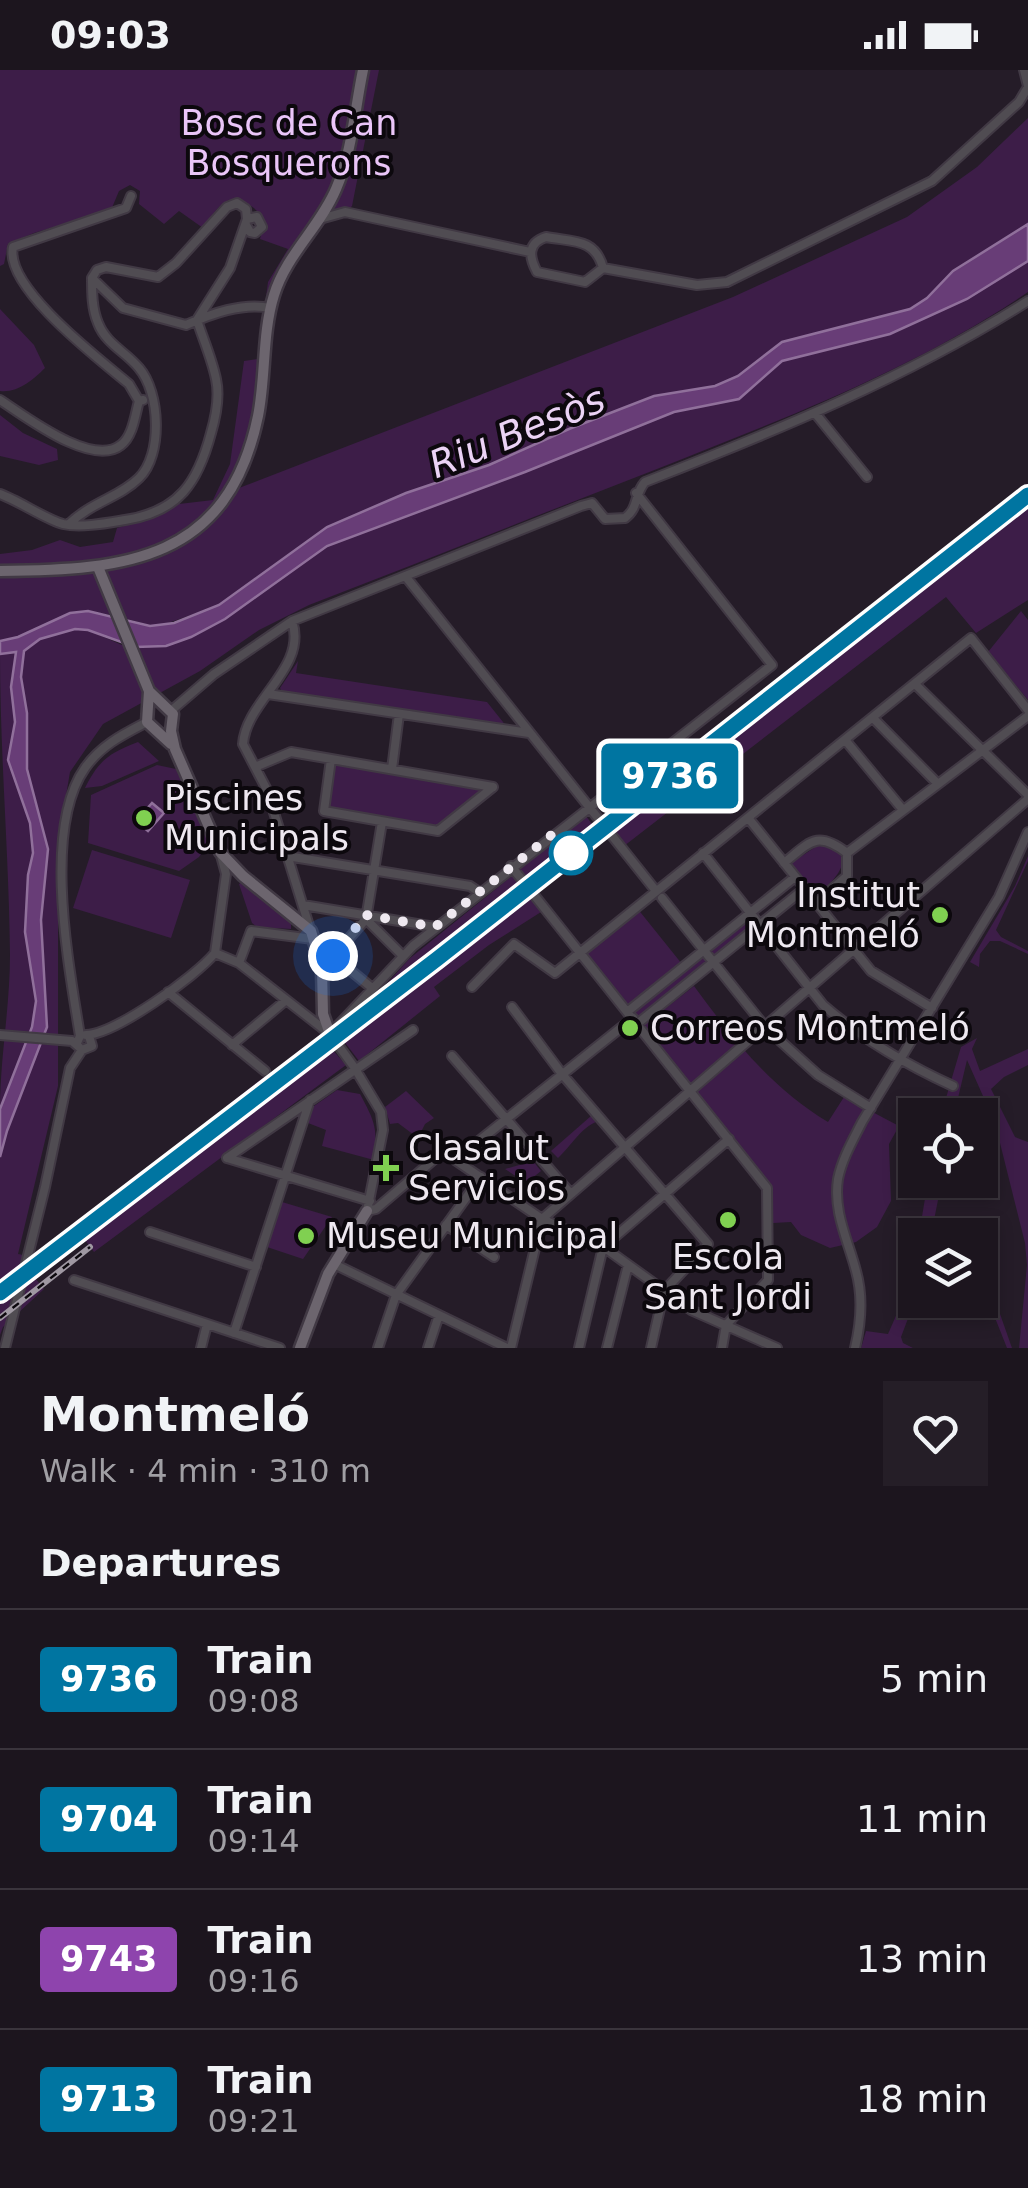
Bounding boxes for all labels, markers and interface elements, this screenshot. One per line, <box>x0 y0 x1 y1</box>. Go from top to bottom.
text: 09:03 <box>50 13 171 57</box>
park label: Bosc de Can Bosquerons <box>181 103 397 183</box>
water label: Riu Besòs <box>423 377 611 487</box>
line badge: 9736 <box>600 744 740 808</box>
text: 9736 <box>621 756 719 796</box>
place label: Piscines Municipals <box>164 778 349 858</box>
marker: Piscines Municipals <box>133 807 155 829</box>
unlabelled marker <box>550 832 592 874</box>
place label: Institut Montmeló <box>746 875 920 955</box>
marker: Institut Montmeló <box>929 904 951 926</box>
your location <box>308 931 358 981</box>
place label: Correos Montmeló <box>650 1008 970 1048</box>
marker: Correos Montmeló <box>619 1017 641 1039</box>
map controls <box>898 1098 998 1318</box>
button: locate <box>898 1098 998 1198</box>
place label: Clasalut Servicios <box>408 1128 565 1208</box>
marker: Clasalut Servicios <box>373 1155 399 1181</box>
marker: Escola Sant Jordi <box>717 1209 739 1231</box>
place label: Museu Municipal <box>326 1216 618 1256</box>
button: layers <box>898 1218 998 1318</box>
marker: Museu Municipal <box>295 1225 317 1247</box>
place label: Escola Sant Jordi <box>644 1237 812 1317</box>
button: heart <box>883 1381 988 1486</box>
text: Montmeló <box>40 1386 310 1442</box>
text: Walk · 4 min · 310 m <box>40 1452 371 1490</box>
text: Departures <box>40 1541 281 1585</box>
text: Train <box>207 1638 314 1682</box>
text: 5 min <box>880 1657 988 1701</box>
text: 9736 <box>60 1659 157 1699</box>
text: 09:08 <box>207 1682 300 1720</box>
text: Train <box>207 1778 314 1822</box>
text: 11 min <box>856 1797 988 1841</box>
text: 9704 <box>60 1799 157 1839</box>
text: 09:14 <box>207 1822 300 1860</box>
text: Train <box>207 1918 314 1962</box>
text: 13 min <box>856 1937 988 1981</box>
text: 9743 <box>60 1939 157 1979</box>
text: 09:16 <box>207 1962 300 2000</box>
text: Train <box>207 2058 314 2102</box>
text: 18 min <box>856 2077 988 2121</box>
text: 9713 <box>60 2079 157 2119</box>
text: 09:21 <box>207 2102 300 2140</box>

